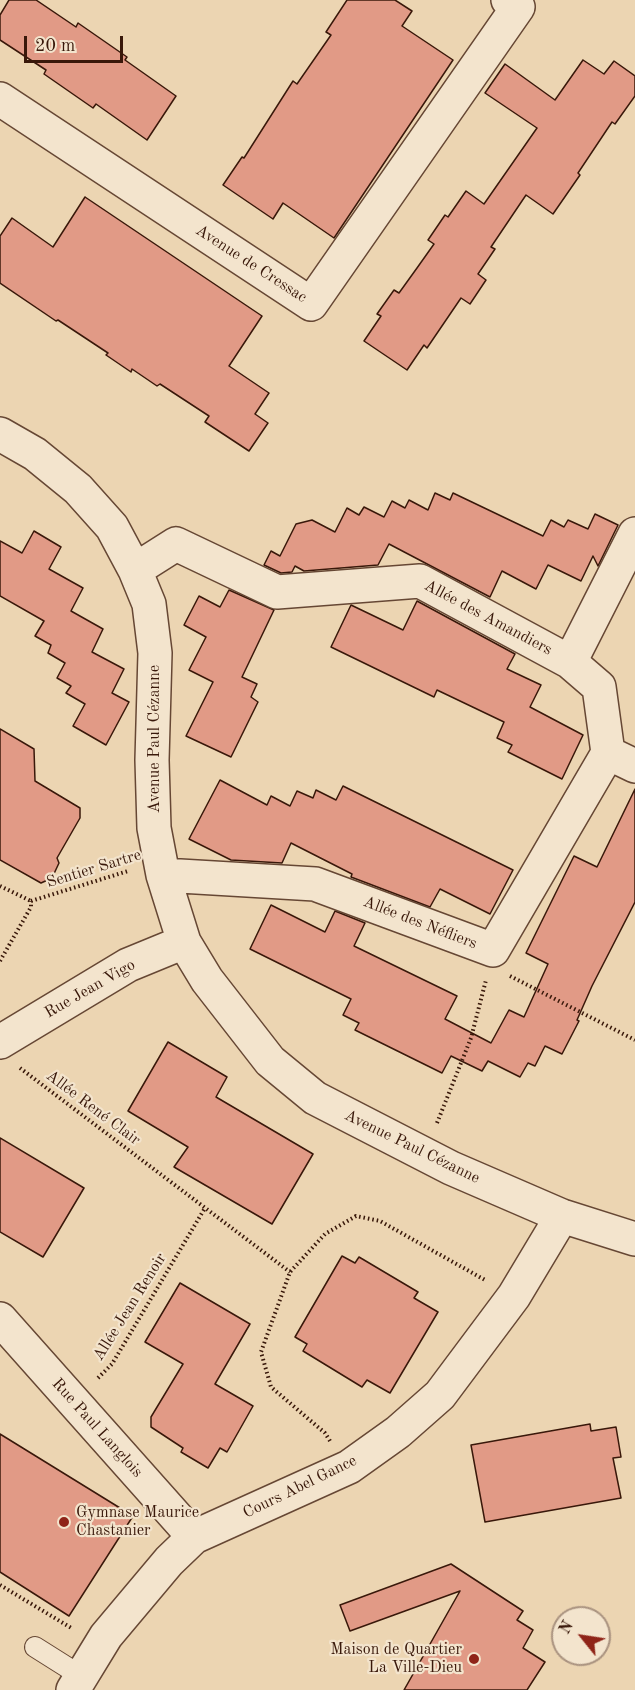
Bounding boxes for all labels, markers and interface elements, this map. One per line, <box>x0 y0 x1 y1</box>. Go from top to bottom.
scale bar <box>27 24 126 62</box>
text: 20 m <box>35 37 75 55</box>
street label: Avenue de Cressac <box>192 221 310 307</box>
street label: Allée des Amandiers <box>421 576 555 660</box>
street label: Avenue Paul Cézanne <box>145 665 165 813</box>
street label: Sentier Sartre <box>44 845 144 893</box>
street label: Allée des Néfliers <box>360 892 480 954</box>
street label: Rue Jean Vigo <box>41 955 139 1023</box>
street label: Allée René Clair <box>42 1066 144 1150</box>
street label: Avenue Paul Cézanne <box>341 1106 483 1188</box>
street label: Allée Jean Renoir <box>89 1250 171 1364</box>
street label: Rue Paul Langlois <box>47 1375 147 1481</box>
street label: Cours Abel Gance <box>240 1451 360 1523</box>
place label: Gymnase Maurice Chastanier <box>76 1503 199 1541</box>
marker: Gymnase Maurice Chastanier <box>57 1515 71 1529</box>
north arrow <box>551 1606 611 1666</box>
text: N <box>557 1619 577 1637</box>
place label: Maison de Quartier La Ville-Dieu <box>330 1640 462 1678</box>
marker: Maison de Quartier La Ville-Dieu <box>467 1652 481 1666</box>

